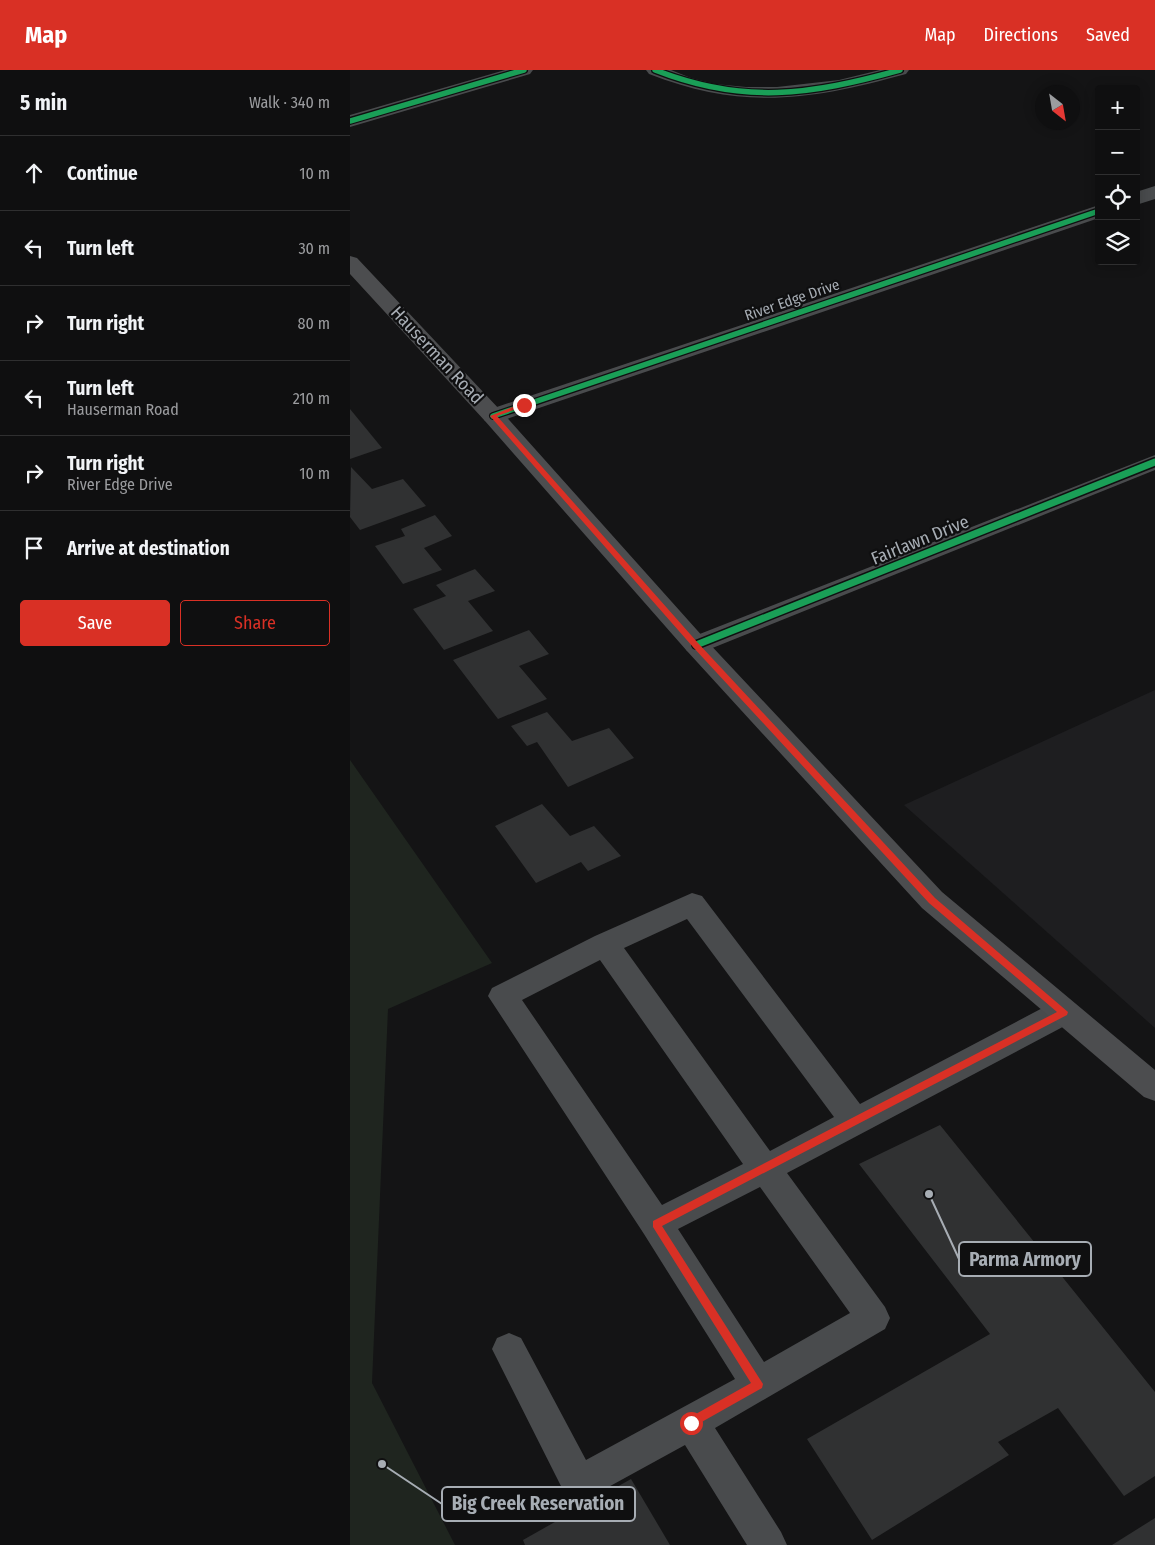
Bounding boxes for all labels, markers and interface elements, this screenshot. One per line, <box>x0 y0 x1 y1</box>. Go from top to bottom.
text: Map <box>25 21 67 49</box>
text: Map <box>924 24 956 46</box>
text: Directions <box>984 24 1058 46</box>
text: Saved <box>1086 24 1130 46</box>
north arrow <box>1035 85 1080 130</box>
map controls <box>1095 85 1140 265</box>
button: + <box>1095 85 1140 130</box>
text: 5 min <box>20 90 67 116</box>
text: Walk · 340 m <box>249 93 330 112</box>
button: − <box>1095 130 1140 175</box>
icon: ahead <box>20 159 48 187</box>
text: Continue <box>67 162 138 185</box>
text: 10 m <box>299 164 330 183</box>
button: locate <box>1095 175 1140 220</box>
button: layers <box>1095 220 1140 265</box>
icon: left <box>20 234 48 262</box>
text: Turn left <box>67 237 134 260</box>
text: 30 m <box>298 239 330 258</box>
street label: River Edge Drive <box>742 275 842 325</box>
street label: Hauserman Road <box>386 302 488 408</box>
icon: right <box>20 309 48 337</box>
text: Turn right <box>67 312 144 335</box>
text: 80 m <box>298 314 330 333</box>
text: Turn left <box>67 377 134 400</box>
icon: left <box>20 384 48 412</box>
text: 210 m <box>293 389 330 408</box>
route end <box>513 394 536 417</box>
text: Hauserman Road <box>67 400 179 419</box>
text: Turn right <box>67 452 144 475</box>
icon: right <box>20 459 48 487</box>
text: 10 m <box>299 464 330 483</box>
text: River Edge Drive <box>67 475 173 494</box>
street label: Fairlawn Drive <box>868 510 972 570</box>
icon: arrive <box>20 534 48 562</box>
text: Arrive at destination <box>67 537 230 560</box>
button: Save <box>20 600 170 646</box>
button: Share <box>180 600 330 646</box>
callout: Parma Armory <box>959 1242 1091 1276</box>
text: Parma Armory <box>969 1248 1082 1271</box>
route start <box>680 1412 703 1435</box>
callout: Big Creek Reservation <box>442 1487 635 1521</box>
text: Big Creek Reservation <box>452 1492 624 1515</box>

